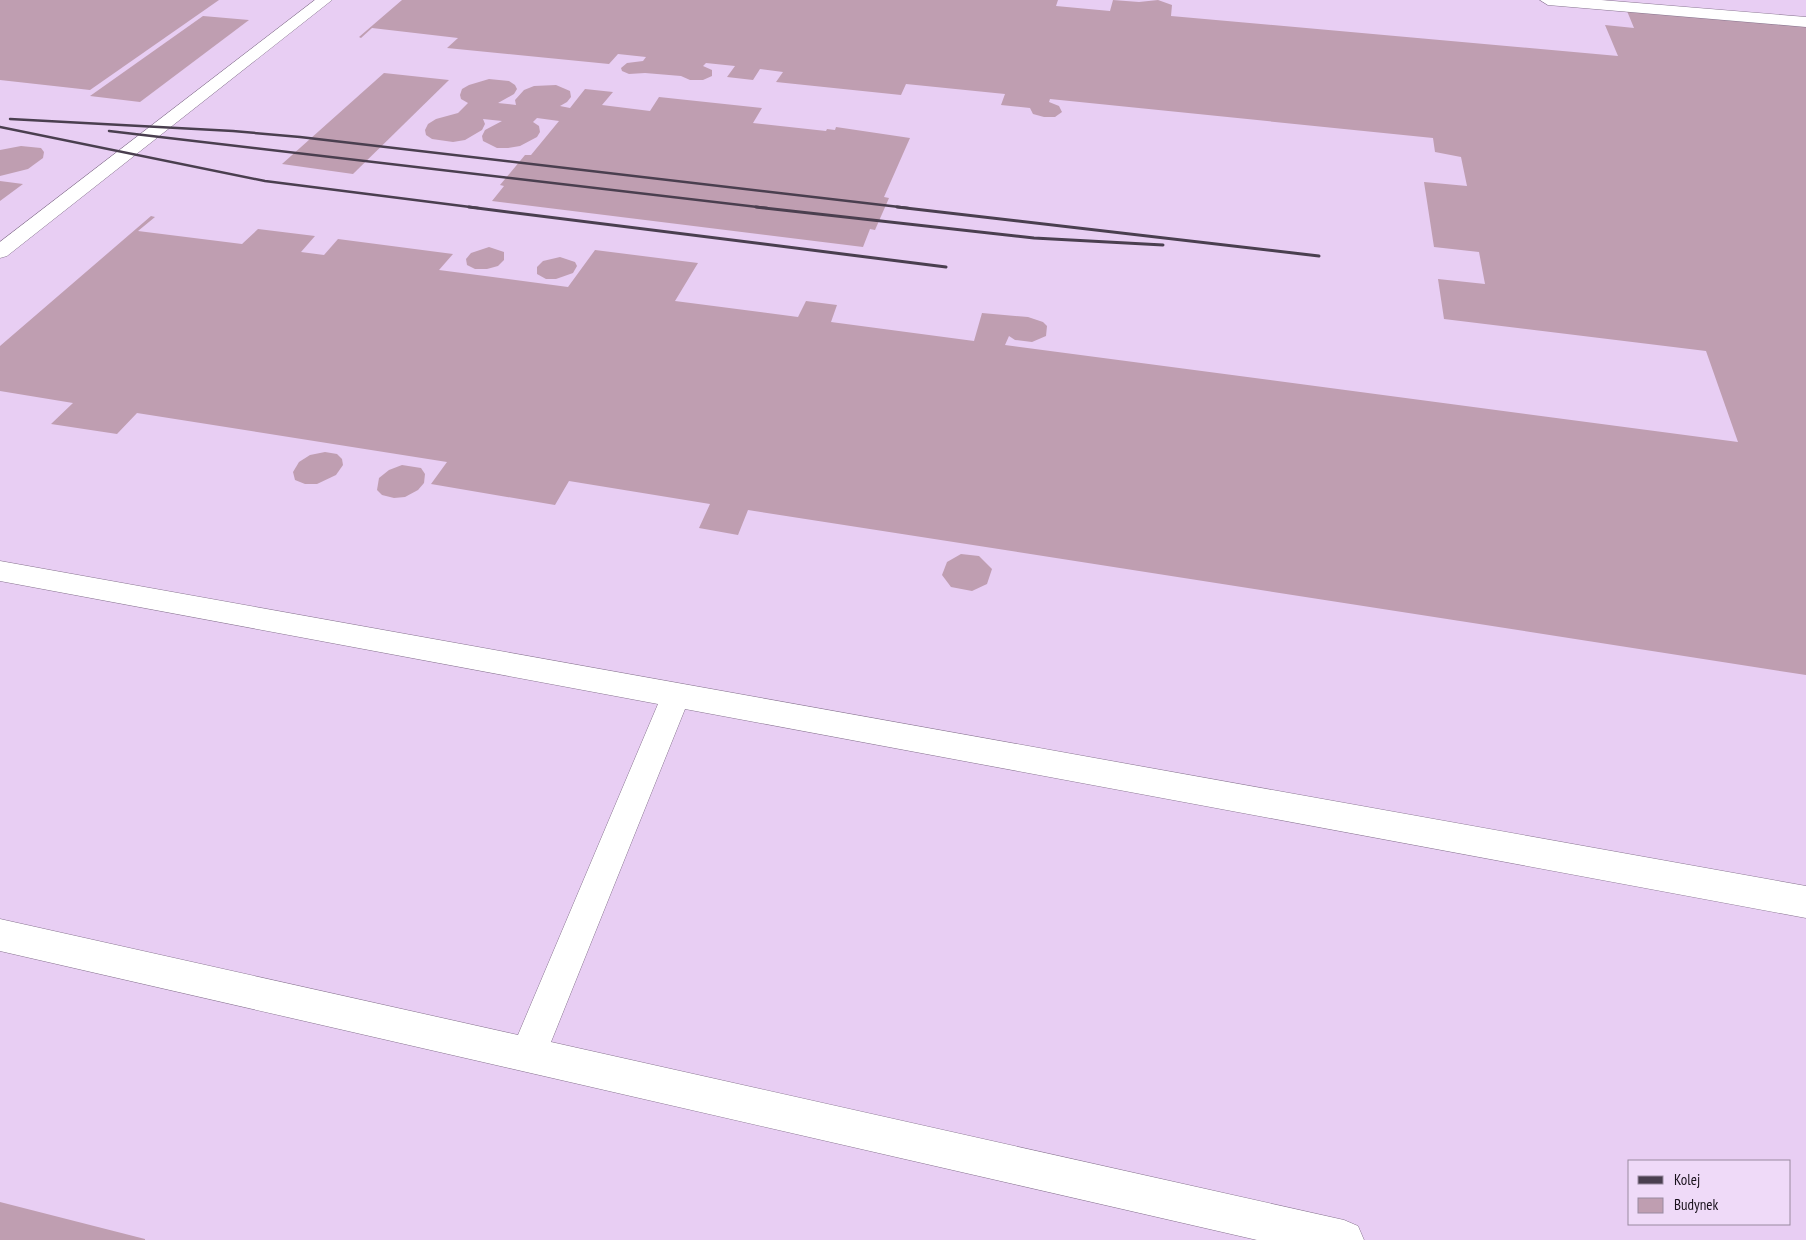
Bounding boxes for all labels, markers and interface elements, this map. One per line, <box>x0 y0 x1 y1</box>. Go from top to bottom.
legend <box>1628 1160 1791 1225</box>
text: Kolej <box>1674 1170 1700 1189</box>
text: Budynek <box>1674 1195 1718 1214</box>

